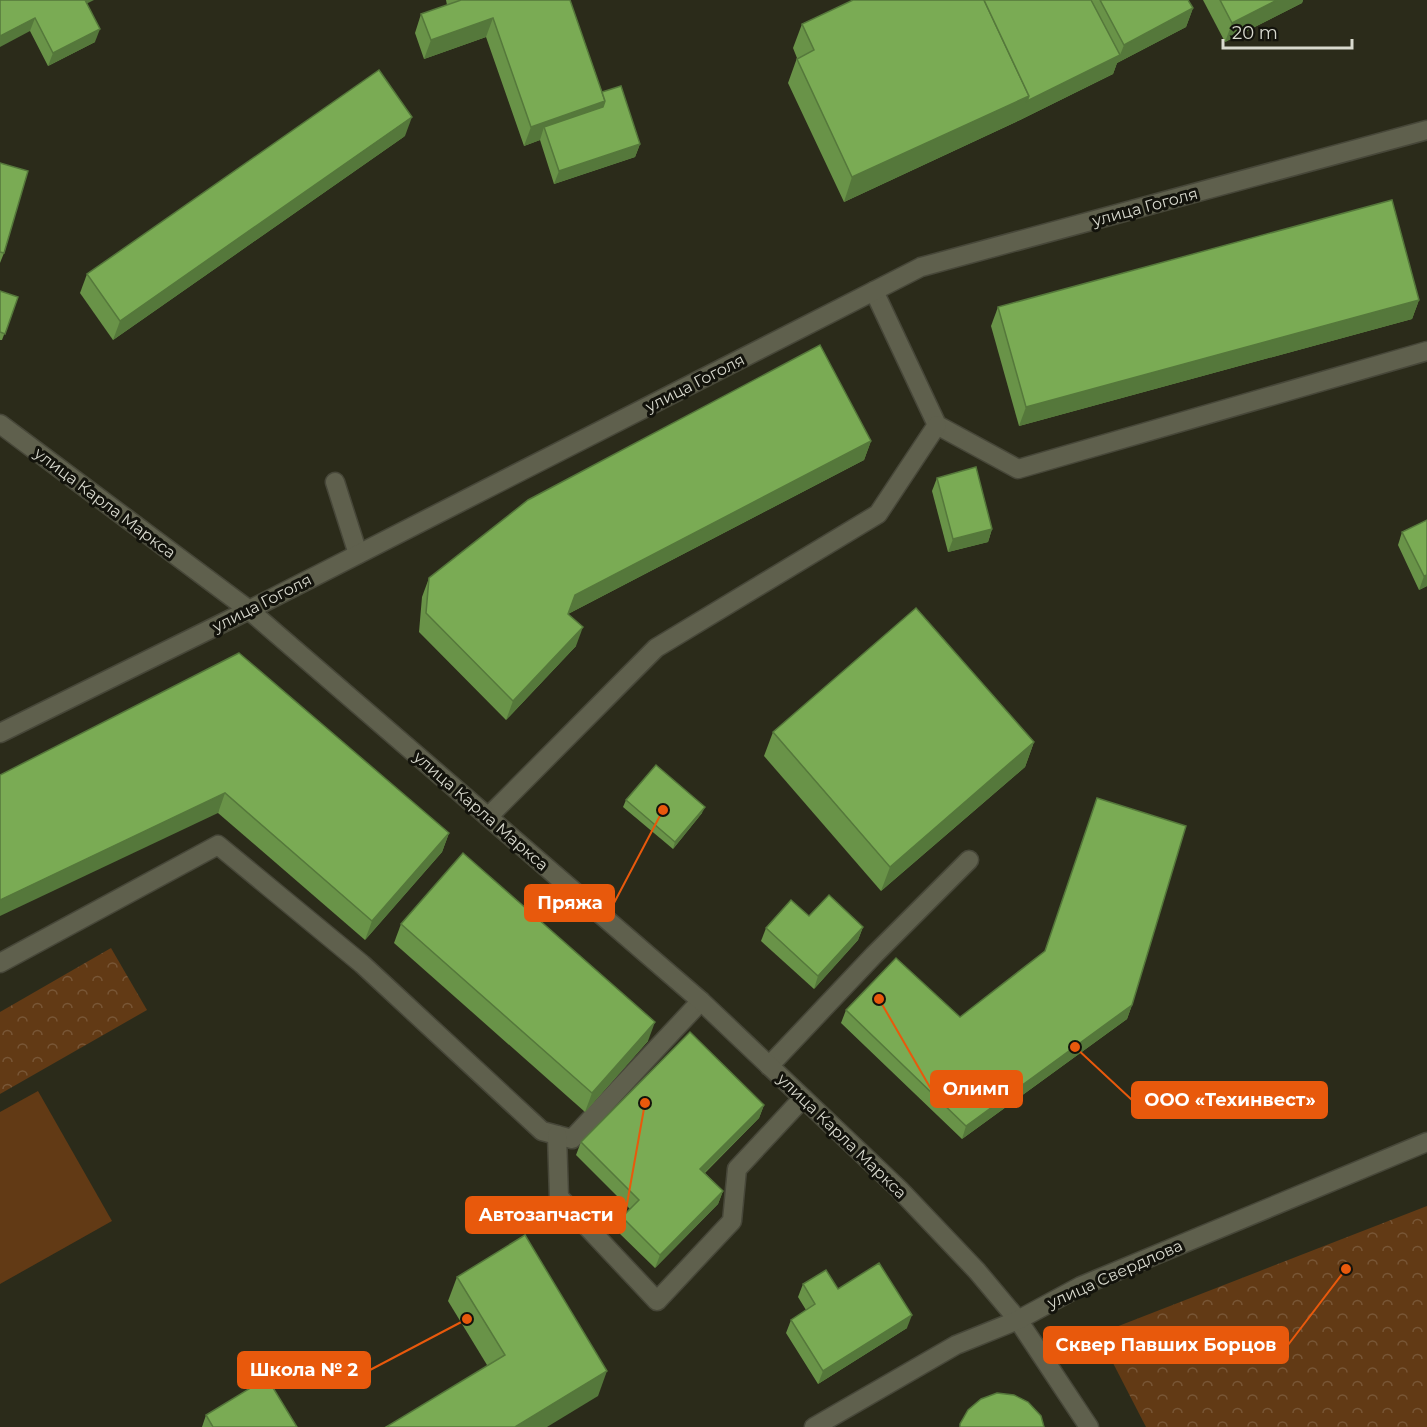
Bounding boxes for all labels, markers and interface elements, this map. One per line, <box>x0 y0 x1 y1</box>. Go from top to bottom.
scale bar <box>1223 12 1352 50</box>
text: 20 m <box>1232 22 1278 44</box>
street label: улица Гоголя <box>1089 184 1200 231</box>
street label: улица Гоголя <box>641 350 748 417</box>
street label: улица Карла Маркса <box>30 443 179 562</box>
street label: улица Гоголя <box>208 570 315 637</box>
street label: улица Карла Маркса <box>409 747 552 875</box>
callout: Пряжа <box>525 885 614 921</box>
text: Пряжа <box>537 892 603 914</box>
street label: улица Карла Маркса <box>773 1069 910 1203</box>
callout: Олимп <box>931 1071 1022 1107</box>
text: Олимп <box>943 1078 1009 1100</box>
callout: ООО «Техинвест» <box>1132 1082 1327 1118</box>
text: ООО «Техинвест» <box>1144 1089 1316 1111</box>
callout: Автозапчасти <box>466 1197 625 1233</box>
text: Автозапчасти <box>478 1204 614 1226</box>
street label: улица Свердлова <box>1044 1236 1186 1313</box>
callout: Сквер Павших Борцов <box>1044 1327 1288 1363</box>
text: Сквер Павших Борцов <box>1056 1334 1276 1356</box>
callout: Школа № 2 <box>238 1352 370 1388</box>
text: Школа № 2 <box>250 1359 359 1381</box>

